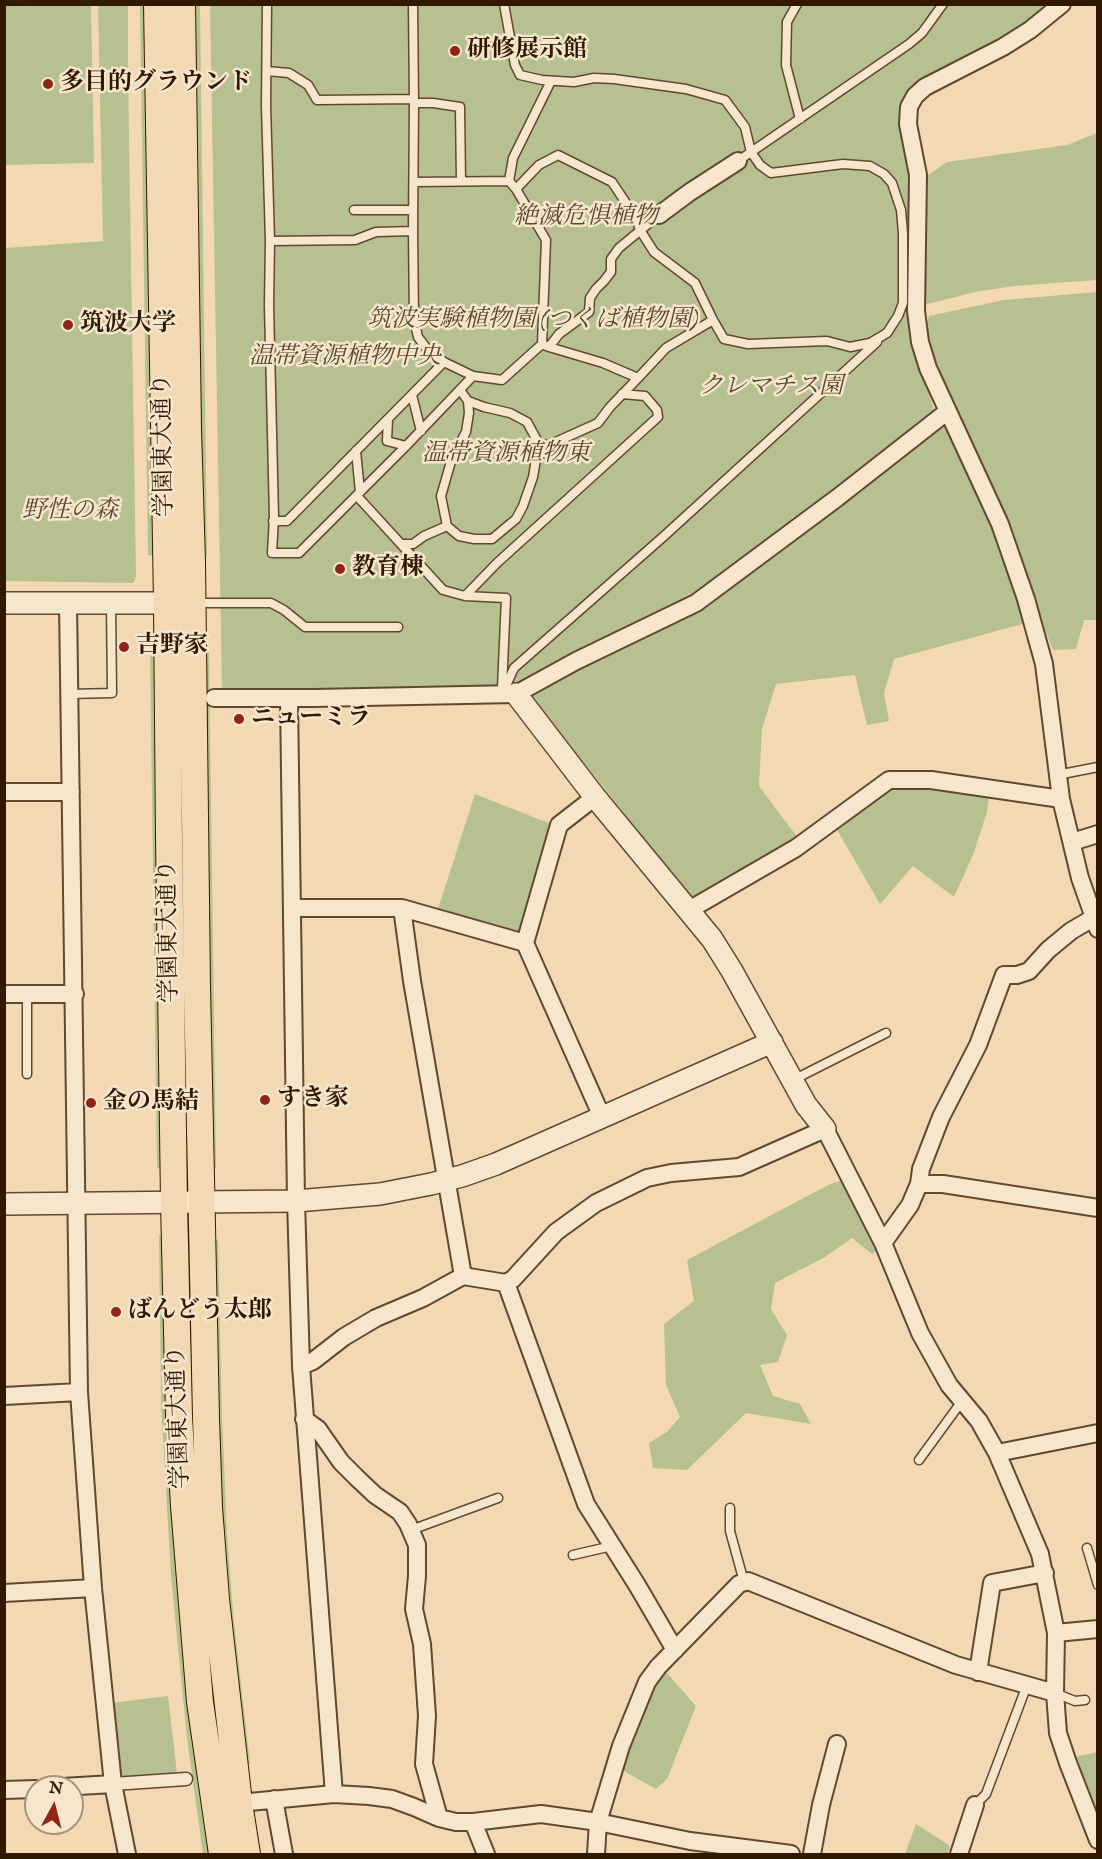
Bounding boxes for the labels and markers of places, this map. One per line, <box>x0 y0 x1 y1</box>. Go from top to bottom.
place label: 研修展示館 <box>467 37 587 65</box>
marker: 研修展示館 <box>448 44 462 58</box>
place label: 多目的グラウンド <box>60 70 252 98</box>
marker: 多目的グラウンド <box>41 77 55 91</box>
place label: 筑波大学 <box>80 311 176 339</box>
marker: 筑波大学 <box>61 318 75 332</box>
place label: 教育棟 <box>352 555 424 583</box>
marker: 教育棟 <box>333 562 347 576</box>
place label: 吉野家 <box>136 633 208 661</box>
marker: 吉野家 <box>117 640 131 654</box>
place label: ニューミラ <box>251 705 371 733</box>
marker: ニューミラ <box>232 712 246 726</box>
place label: すき家 <box>277 1086 349 1114</box>
place label: 金の馬結 <box>103 1089 199 1117</box>
marker: すき家 <box>258 1093 272 1107</box>
marker: 金の馬結 <box>84 1096 98 1110</box>
place label: ばんどう太郎 <box>128 1298 272 1326</box>
marker: ばんどう太郎 <box>109 1305 123 1319</box>

